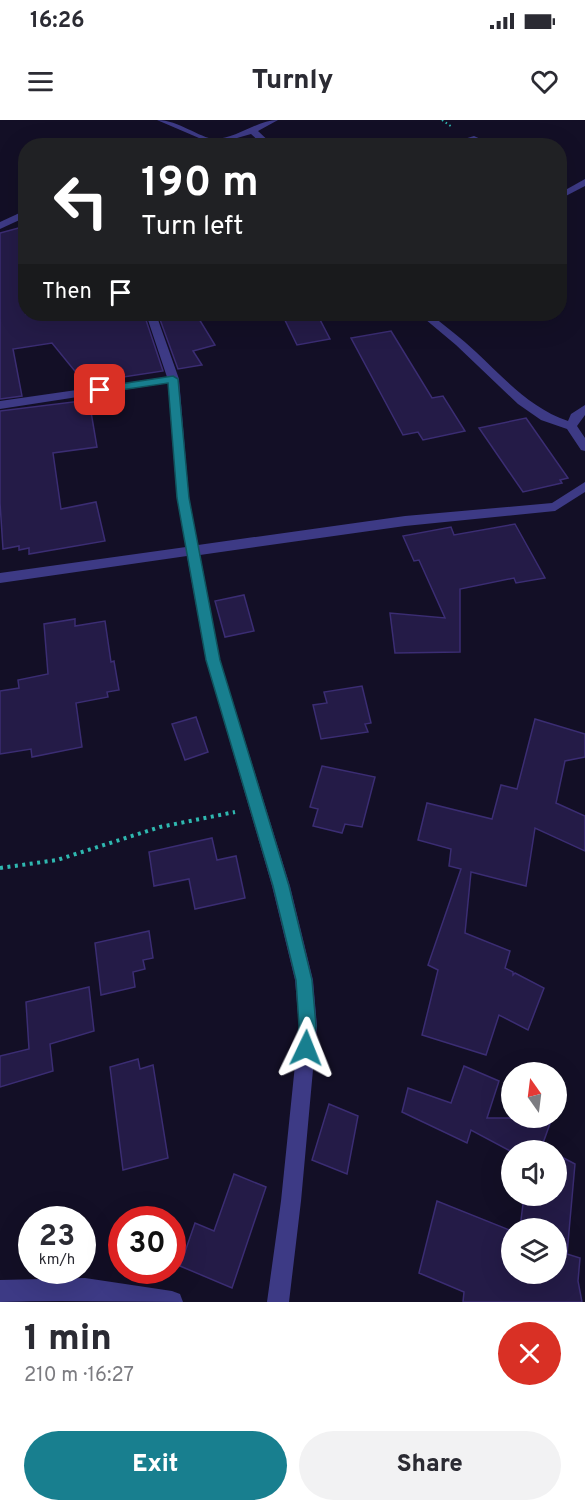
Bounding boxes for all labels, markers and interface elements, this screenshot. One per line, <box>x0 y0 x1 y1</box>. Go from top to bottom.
text: 16:26 <box>30 8 85 35</box>
text: Turnly <box>252 64 333 98</box>
icon: menu <box>24 65 57 98</box>
icon: heart <box>528 65 561 98</box>
text: 190 m <box>141 158 259 211</box>
icon: left <box>42 162 120 240</box>
text: Turn left <box>141 210 243 244</box>
icon: arrive <box>104 276 137 309</box>
text: Then <box>42 279 92 306</box>
pin <box>74 364 125 415</box>
icon: arrive <box>83 373 116 406</box>
position arrow <box>274 1016 338 1080</box>
north arrow <box>501 1062 567 1128</box>
map controls <box>501 1062 567 1284</box>
button: sound <box>501 1140 567 1206</box>
speed limit sign: 30 <box>108 1206 186 1284</box>
button: layers <box>501 1218 567 1284</box>
text: 23 <box>39 1219 75 1256</box>
text: km/h <box>39 1251 75 1270</box>
text: 1 min <box>24 1317 112 1363</box>
button: close <box>498 1322 561 1385</box>
text: 210 m · 16:27 <box>24 1363 134 1389</box>
button: Exit <box>24 1431 287 1500</box>
button: Share <box>299 1431 561 1500</box>

